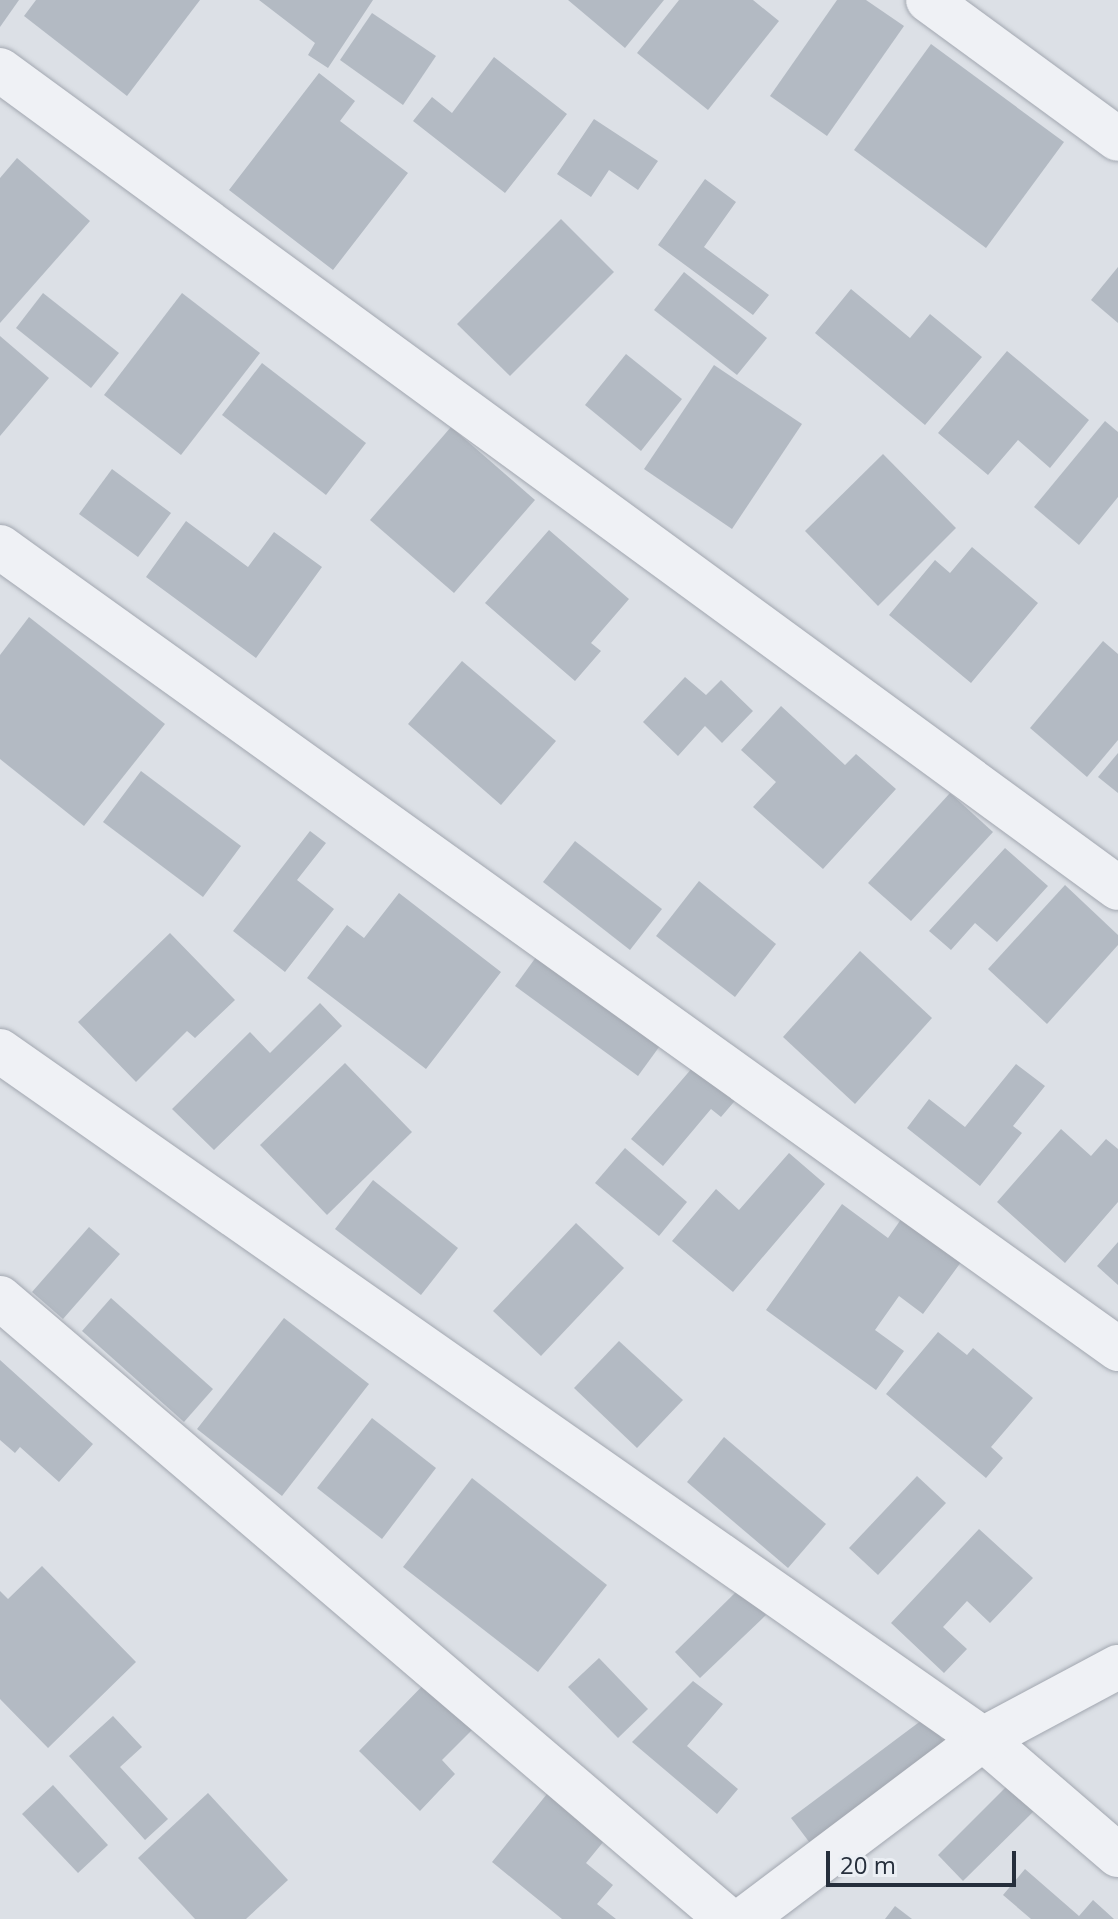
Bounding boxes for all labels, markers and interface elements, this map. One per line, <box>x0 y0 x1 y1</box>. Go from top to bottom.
scale bar <box>830 1835 1020 1885</box>
text: 20 m <box>840 1848 896 1881</box>

